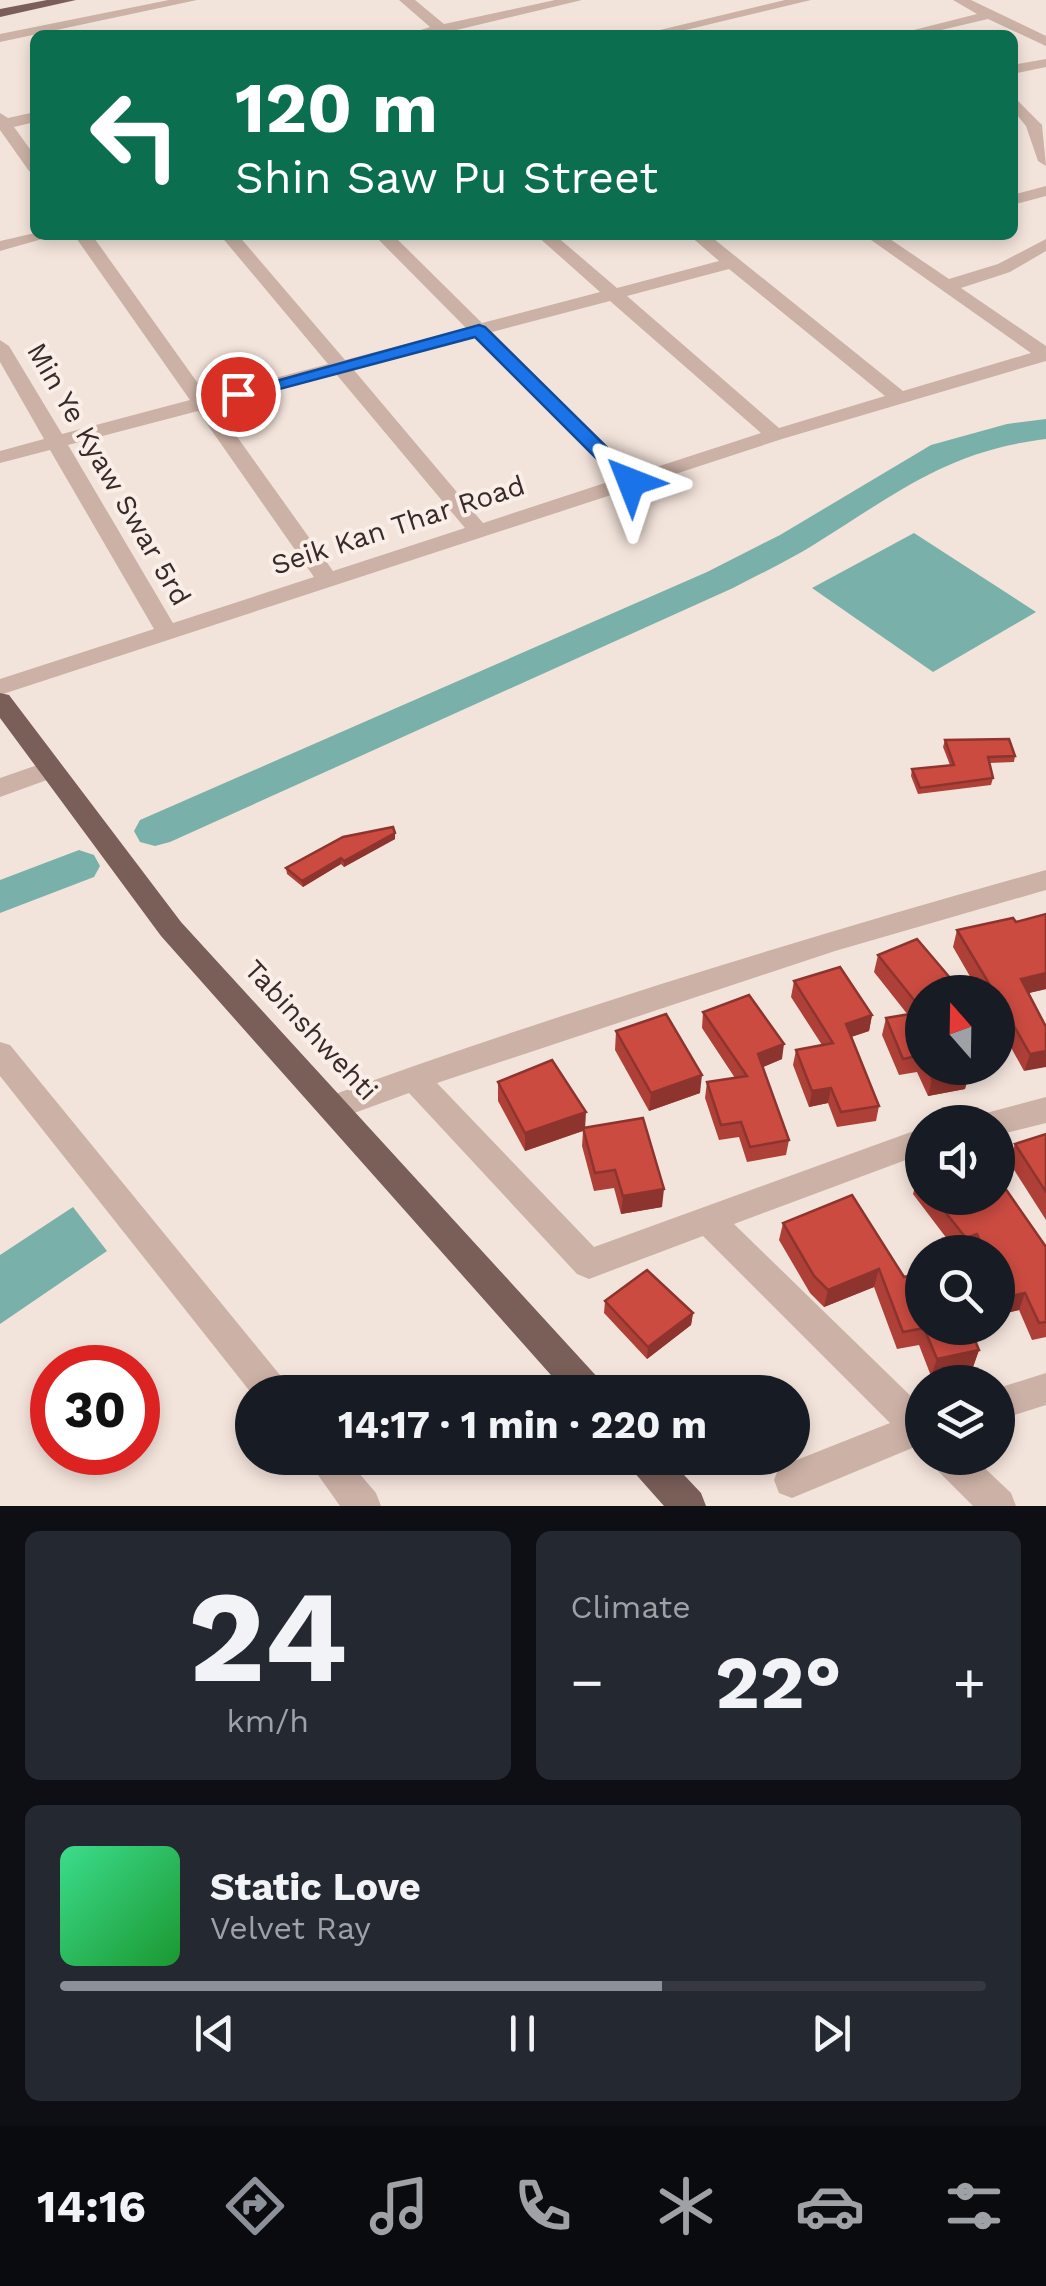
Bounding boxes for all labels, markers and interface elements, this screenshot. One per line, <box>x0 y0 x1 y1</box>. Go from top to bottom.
text: 120 m <box>235 67 438 149</box>
icon: left <box>70 70 200 200</box>
text: Shin Saw Pu Street <box>235 151 658 204</box>
street label: Min Ye Kyaw Swar 5rd <box>20 337 198 611</box>
pin <box>196 352 281 437</box>
icon: arrive <box>211 367 266 422</box>
position arrow <box>579 430 683 534</box>
street label: Seik Kan Thar Road <box>267 468 529 582</box>
street label: Tabinshwehti <box>238 953 384 1107</box>
north arrow <box>905 975 1015 1085</box>
map controls <box>905 975 1015 1475</box>
button: sound <box>905 1105 1015 1215</box>
button: search <box>905 1235 1015 1345</box>
speed limit sign: 30 <box>30 1345 160 1475</box>
button: layers <box>905 1365 1015 1475</box>
text: 14:17 · 1 min · 220 m <box>338 1403 707 1447</box>
text: 24 <box>188 1560 348 1713</box>
text: Climate <box>571 1588 691 1626</box>
text: 22° <box>715 1638 842 1726</box>
text: − <box>571 1650 604 1714</box>
text: + <box>953 1650 986 1714</box>
text: km/h <box>227 1702 309 1740</box>
text: Static Love <box>210 1865 421 1909</box>
text: Velvet Ray <box>210 1909 371 1947</box>
icon: previous <box>187 2006 242 2061</box>
icon: pause <box>495 2006 550 2061</box>
icon: next <box>804 2006 859 2061</box>
icon: directions <box>220 2171 290 2241</box>
icon: music <box>364 2171 434 2241</box>
icon: phone <box>508 2171 578 2241</box>
icon: climate <box>651 2171 721 2241</box>
icon: car <box>795 2171 865 2241</box>
icon: filters <box>939 2171 1009 2241</box>
text: 14:16 <box>37 2180 146 2233</box>

